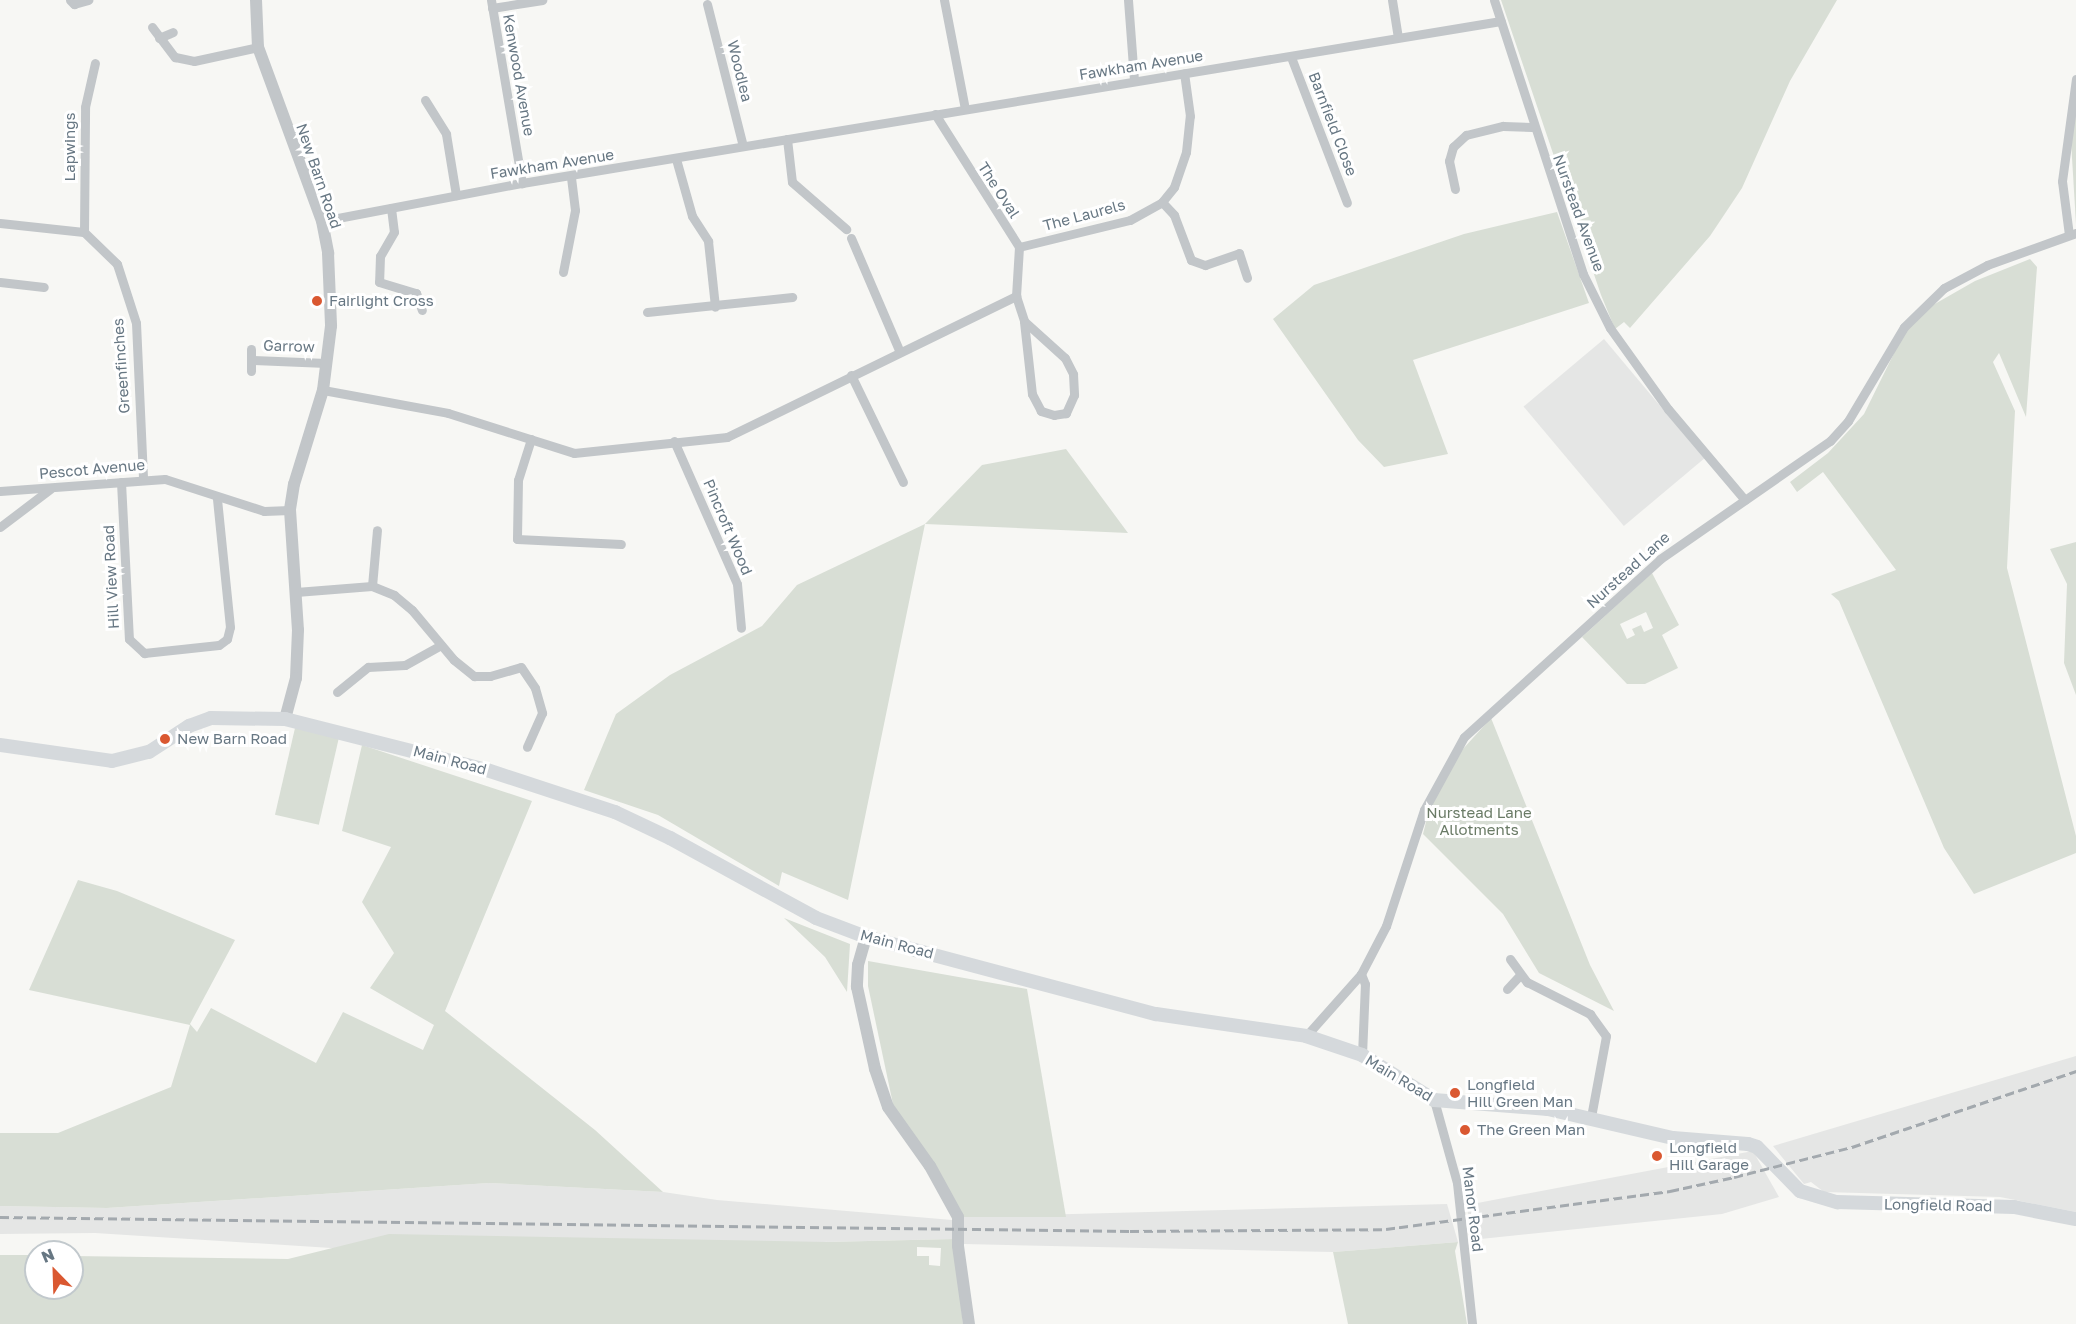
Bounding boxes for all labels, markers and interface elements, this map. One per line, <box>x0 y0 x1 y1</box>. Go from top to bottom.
street label: Kenwood Avenue <box>499 13 539 137</box>
street label: Woodlea <box>724 38 756 104</box>
street label: Fawkham Avenue <box>1078 46 1204 84</box>
street label: Barnfield Close <box>1305 69 1361 179</box>
street label: Lapwings <box>61 113 79 181</box>
street label: New Barn Road <box>293 121 345 231</box>
street label: Fawkham Avenue <box>489 145 615 183</box>
street label: Nurstead Avenue <box>1549 152 1609 274</box>
street label: The Oval <box>974 159 1024 221</box>
street label: The Laurels <box>1041 195 1127 235</box>
place label: Fairlight Cross <box>329 292 434 310</box>
marker: Fairlight Cross <box>310 294 324 308</box>
street label: Greenfinches <box>109 318 133 414</box>
street label: Garrow <box>263 336 315 356</box>
street label: Pescot Avenue <box>38 455 146 483</box>
street label: Pincroft Wood <box>700 476 756 578</box>
street label: Hill View Road <box>99 525 123 629</box>
street label: Nurstead Lane <box>1583 528 1673 612</box>
place label: New Barn Road <box>177 730 287 748</box>
marker: New Barn Road <box>158 732 172 746</box>
street label: Main Road <box>411 742 489 778</box>
park label: Nurstead Lane Allotments <box>1426 803 1532 838</box>
street label: Main Road <box>858 926 936 962</box>
street label: Main Road <box>1362 1051 1436 1105</box>
place label: Longfield Hill Green Man <box>1467 1075 1573 1110</box>
marker: Longfield Hill Green Man <box>1448 1086 1462 1100</box>
place label: The Green Man <box>1477 1121 1585 1139</box>
marker: The Green Man <box>1458 1123 1472 1137</box>
place label: Longfield Hill Garage <box>1669 1138 1749 1173</box>
marker: Longfield Hill Garage <box>1650 1149 1664 1163</box>
street label: Manor Road <box>1459 1165 1487 1253</box>
street label: Longfield Road <box>1884 1195 1992 1215</box>
north arrow <box>24 1240 84 1300</box>
text: N <box>38 1244 57 1267</box>

